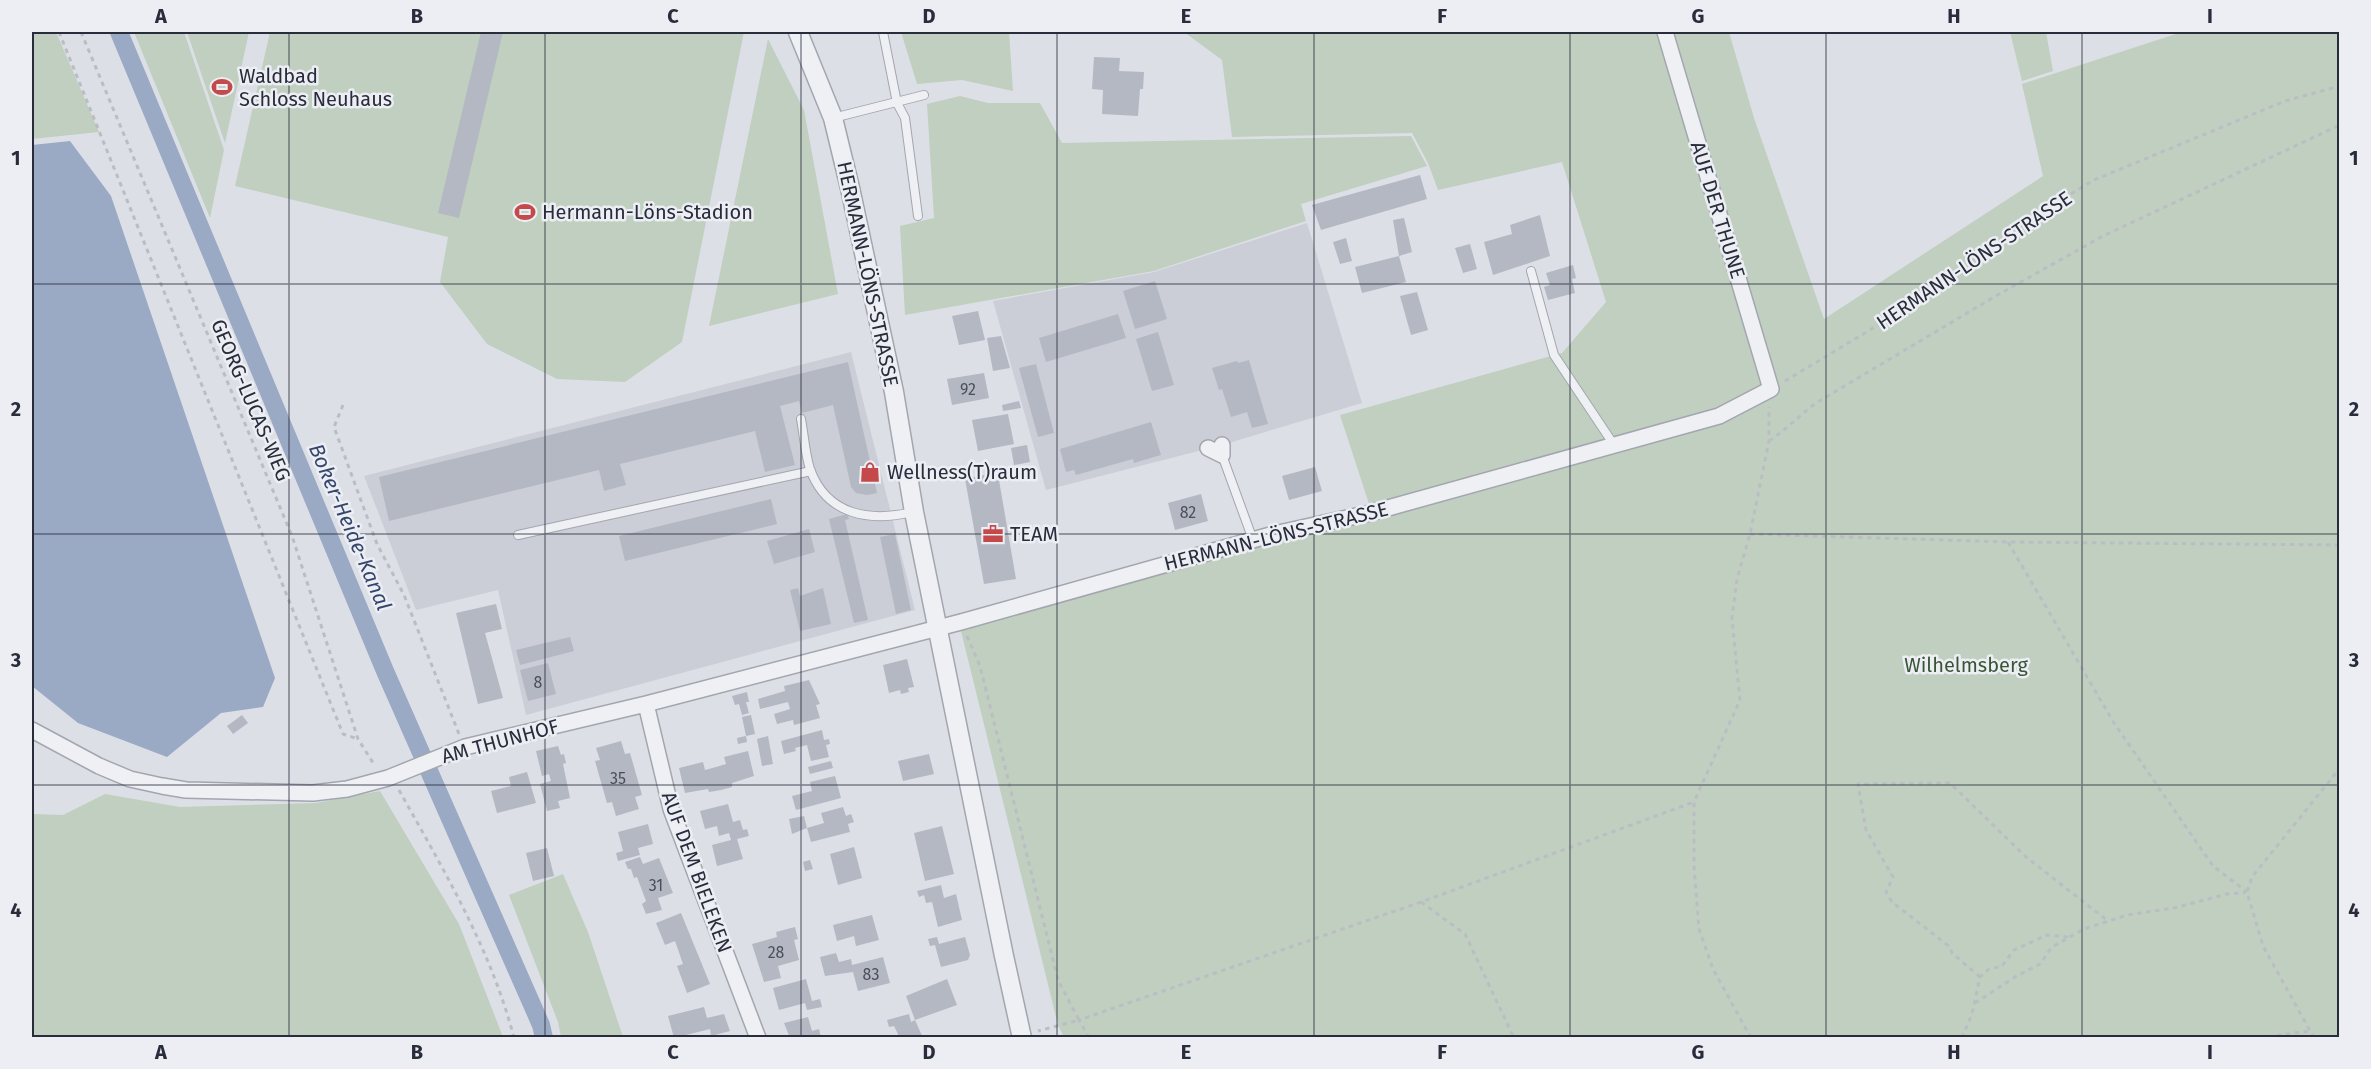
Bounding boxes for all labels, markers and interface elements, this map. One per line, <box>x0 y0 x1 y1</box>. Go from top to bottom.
text: A <box>154 4 168 28</box>
text: B <box>411 4 423 28</box>
text: C <box>667 4 679 28</box>
text: D <box>922 4 936 28</box>
text: E <box>1181 4 1191 28</box>
text: F <box>1437 4 1447 28</box>
text: G <box>1692 4 1704 28</box>
text: H <box>1947 4 1961 28</box>
text: I <box>2207 4 2213 28</box>
place label: Waldbad Schloss Neuhaus <box>239 64 392 111</box>
sports icon: Waldbad Schloss Neuhaus <box>210 75 234 99</box>
street label: AUF DER THUNE <box>1686 139 1750 281</box>
text: 1 <box>11 146 21 170</box>
text: 1 <box>2349 146 2359 170</box>
street label: HERMANN-LÖNS-STRASSE <box>832 159 904 389</box>
street label: HERMANN-LÖNS-STRASSE <box>1872 186 2076 334</box>
sports icon: Hermann-Löns-Stadion <box>513 200 537 224</box>
place label: Hermann-Löns-Stadion <box>542 200 753 224</box>
street label: GEORG-LUCAS-WEG <box>206 315 296 485</box>
house number: 92 <box>960 380 976 399</box>
text: 2 <box>11 397 21 421</box>
text: 2 <box>2349 397 2359 421</box>
water label: Boker-Heide-Kanal <box>303 440 397 614</box>
shop icon: Wellness(T)raum <box>858 460 882 484</box>
place label: Wellness(T)raum <box>887 460 1037 484</box>
street label: HERMANN-LÖNS-STRASSE <box>1161 497 1391 575</box>
house number: 82 <box>1180 503 1196 522</box>
office icon: TEAM <box>981 522 1005 546</box>
place label: TEAM <box>1010 522 1058 546</box>
text: 3 <box>10 648 21 672</box>
text: 3 <box>2348 648 2359 672</box>
park label: Wilhelmsberg <box>1904 653 2028 677</box>
house number: 8 <box>534 673 543 692</box>
street label: AM THUNHOF <box>439 714 561 768</box>
house number: 35 <box>610 769 626 788</box>
street label: AUF DEM BIELEKEN <box>657 788 737 956</box>
house number: 31 <box>649 876 663 895</box>
text: 4 <box>10 898 22 922</box>
text: 4 <box>2348 898 2360 922</box>
house number: 28 <box>768 943 785 962</box>
house number: 83 <box>863 965 879 984</box>
text: A <box>154 1040 168 1064</box>
text: B <box>411 1040 423 1064</box>
text: C <box>667 1040 679 1064</box>
text: D <box>922 1040 936 1064</box>
text: E <box>1181 1040 1191 1064</box>
text: F <box>1437 1040 1447 1064</box>
text: G <box>1692 1040 1704 1064</box>
text: H <box>1947 1040 1961 1064</box>
text: I <box>2207 1040 2213 1064</box>

